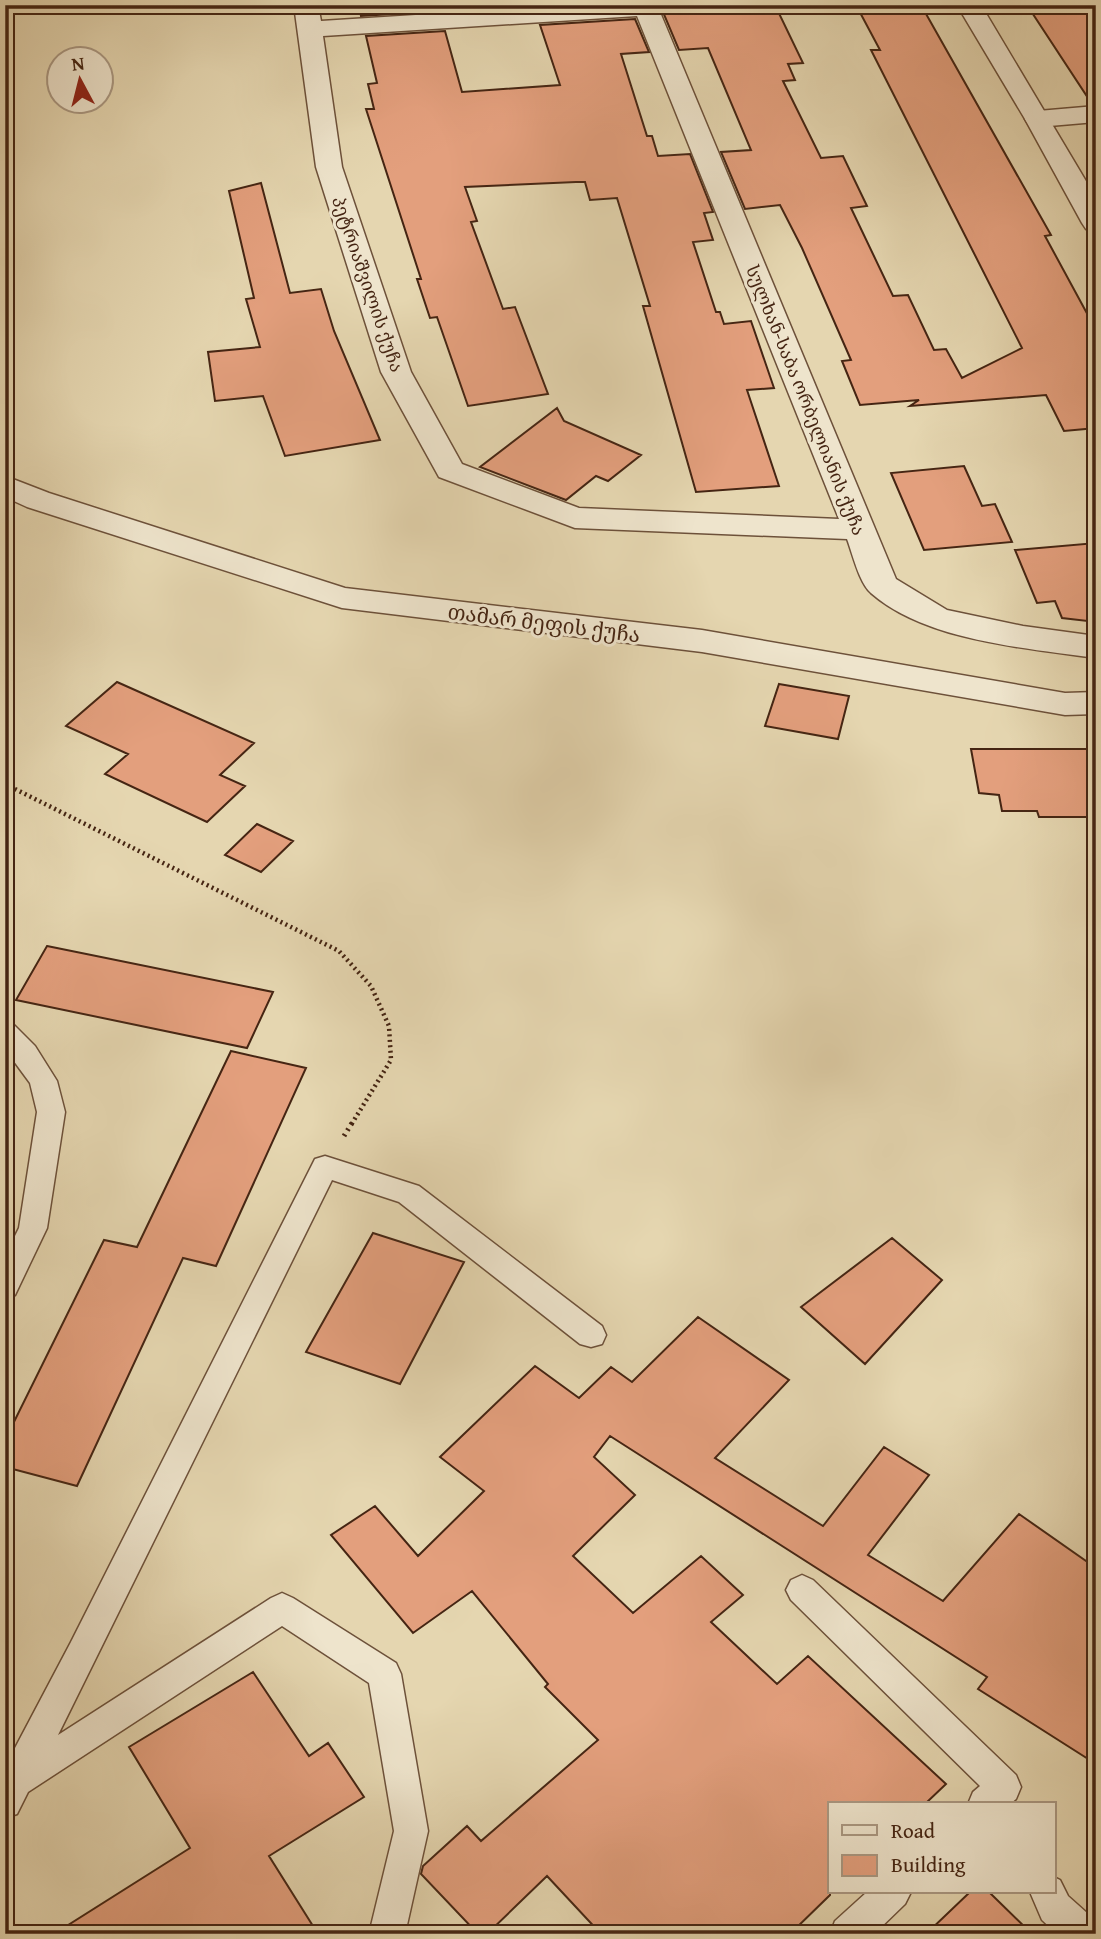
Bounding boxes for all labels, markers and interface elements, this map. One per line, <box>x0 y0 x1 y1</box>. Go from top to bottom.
north arrow <box>46 46 116 116</box>
text: N <box>70 48 86 78</box>
street label: პეტრიაშვილის ქუჩა <box>325 192 411 376</box>
street label: სულხან-საბა ორბელიანის ქუჩა <box>739 261 873 539</box>
street label: თამარ მეფის ქუჩა <box>446 596 642 650</box>
legend <box>828 1802 1056 1894</box>
text: Road <box>891 1815 936 1846</box>
text: Building <box>891 1849 966 1880</box>

